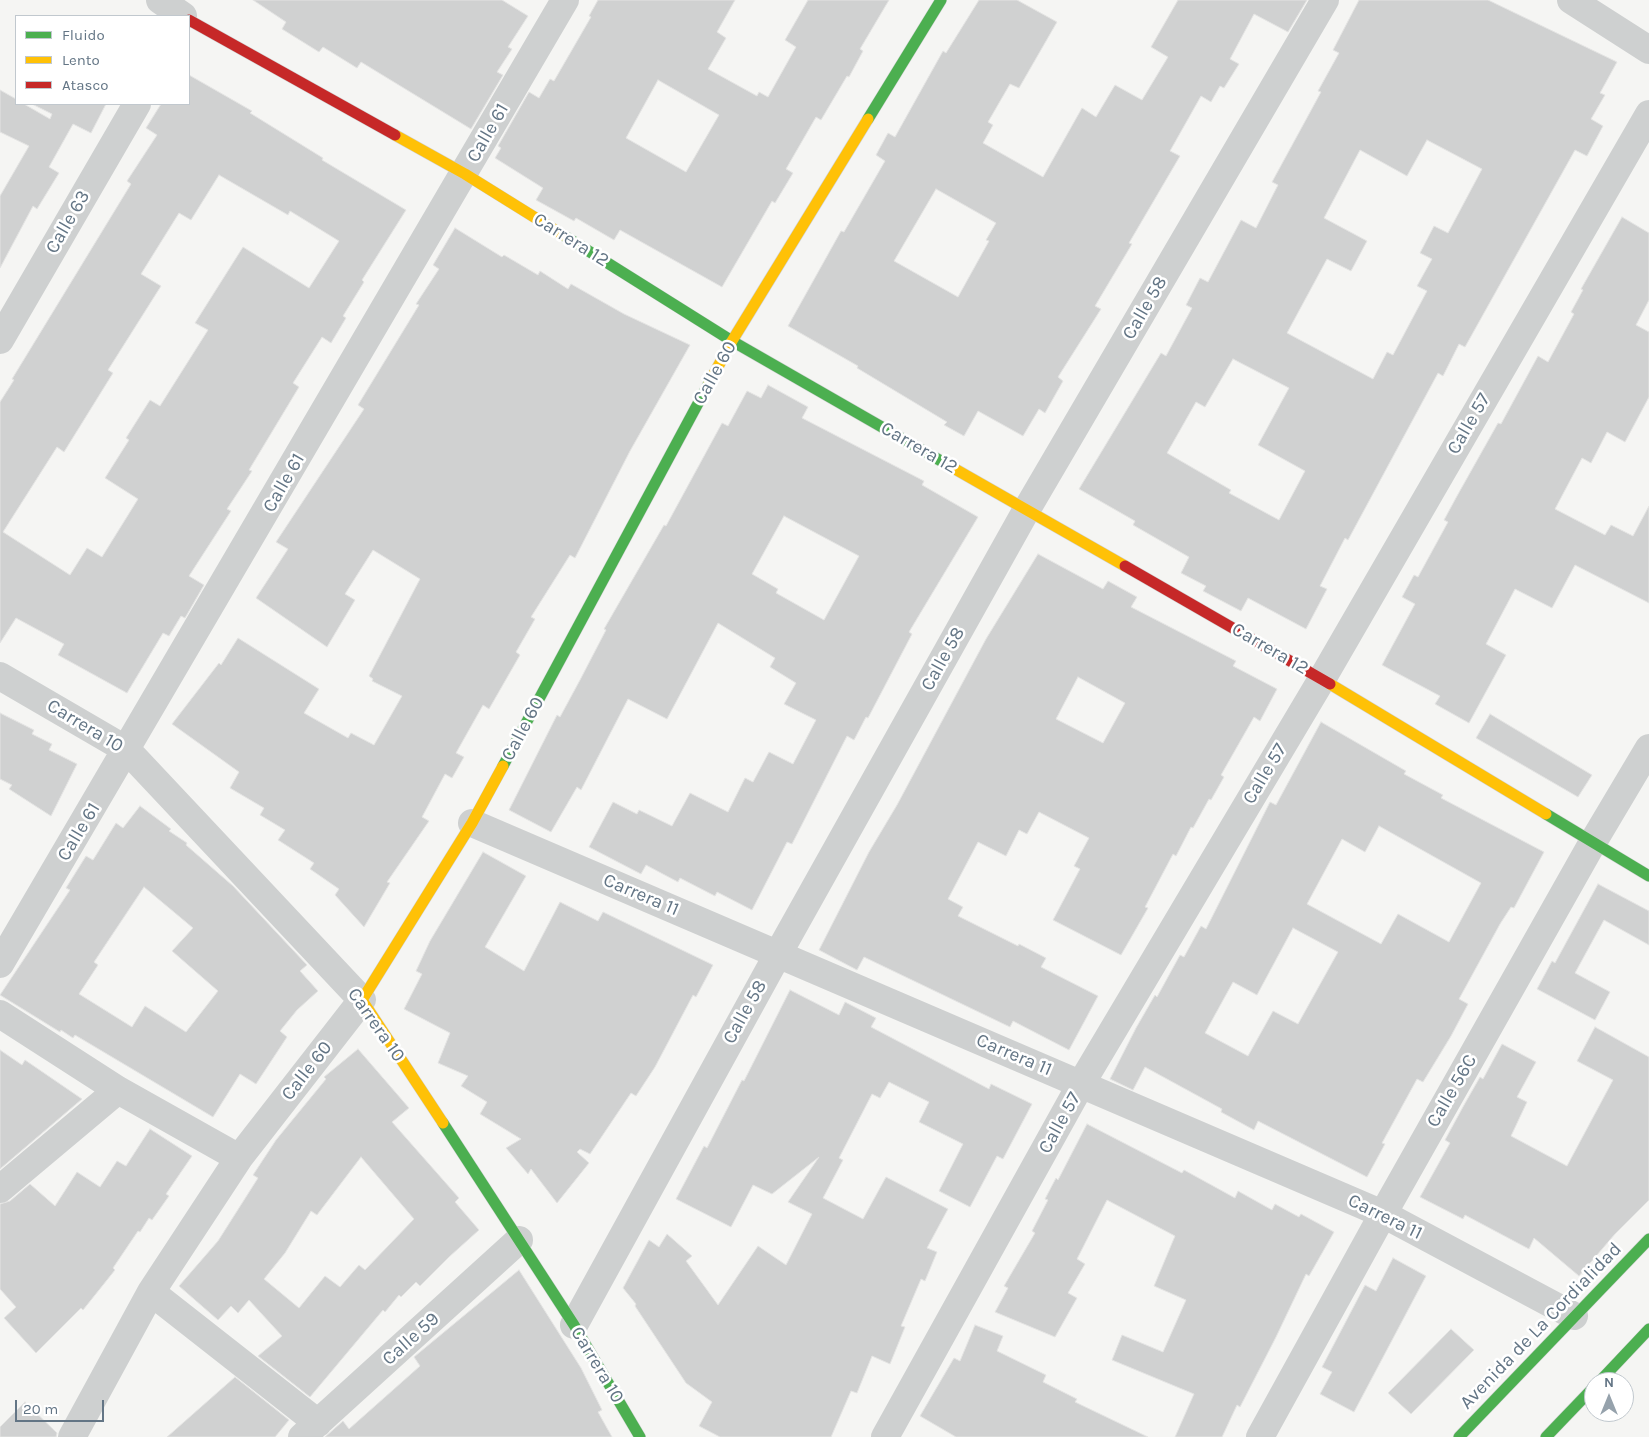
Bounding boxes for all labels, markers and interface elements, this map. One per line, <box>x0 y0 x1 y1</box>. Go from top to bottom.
legend <box>15 15 190 105</box>
text: Fluido <box>62 26 105 44</box>
text: Lento <box>62 51 100 69</box>
text: Atasco <box>62 76 108 94</box>
street label: Calle 61 <box>462 100 514 166</box>
street label: Calle 63 <box>41 186 95 258</box>
street label: Carrera 12 <box>529 208 613 272</box>
street label: Calle 58 <box>1118 272 1172 344</box>
street label: Calle 60 <box>688 337 742 409</box>
street label: Calle 57 <box>1442 389 1496 459</box>
street label: Carrera 12 <box>877 417 961 479</box>
street label: Calle 61 <box>258 450 310 516</box>
street label: Carrera 12 <box>1228 618 1312 680</box>
street label: Calle 58 <box>916 623 970 695</box>
street label: Calle 60 <box>497 693 549 765</box>
street label: Carrera 10 <box>43 694 127 758</box>
street label: Calle 57 <box>1238 740 1292 808</box>
street label: Calle 61 <box>53 799 105 865</box>
street label: Carrera 11 <box>600 869 682 921</box>
street label: Calle 58 <box>718 976 772 1048</box>
street label: Carrera 10 <box>342 984 410 1066</box>
street label: Carrera 11 <box>973 1029 1055 1081</box>
street label: Calle 60 <box>277 1037 337 1105</box>
street label: Calle 56C <box>1422 1051 1482 1131</box>
street label: Calle 57 <box>1034 1088 1086 1158</box>
street label: Carrera 11 <box>1344 1189 1426 1245</box>
street label: Avenida de La Cordialidad <box>1455 1238 1627 1414</box>
street label: Calle 59 <box>378 1308 444 1370</box>
street label: Carrera 10 <box>565 1323 629 1407</box>
north arrow <box>1584 1372 1634 1422</box>
text: N <box>1604 1374 1614 1391</box>
scale bar <box>18 1390 106 1422</box>
text: 20 m <box>23 1400 58 1418</box>

